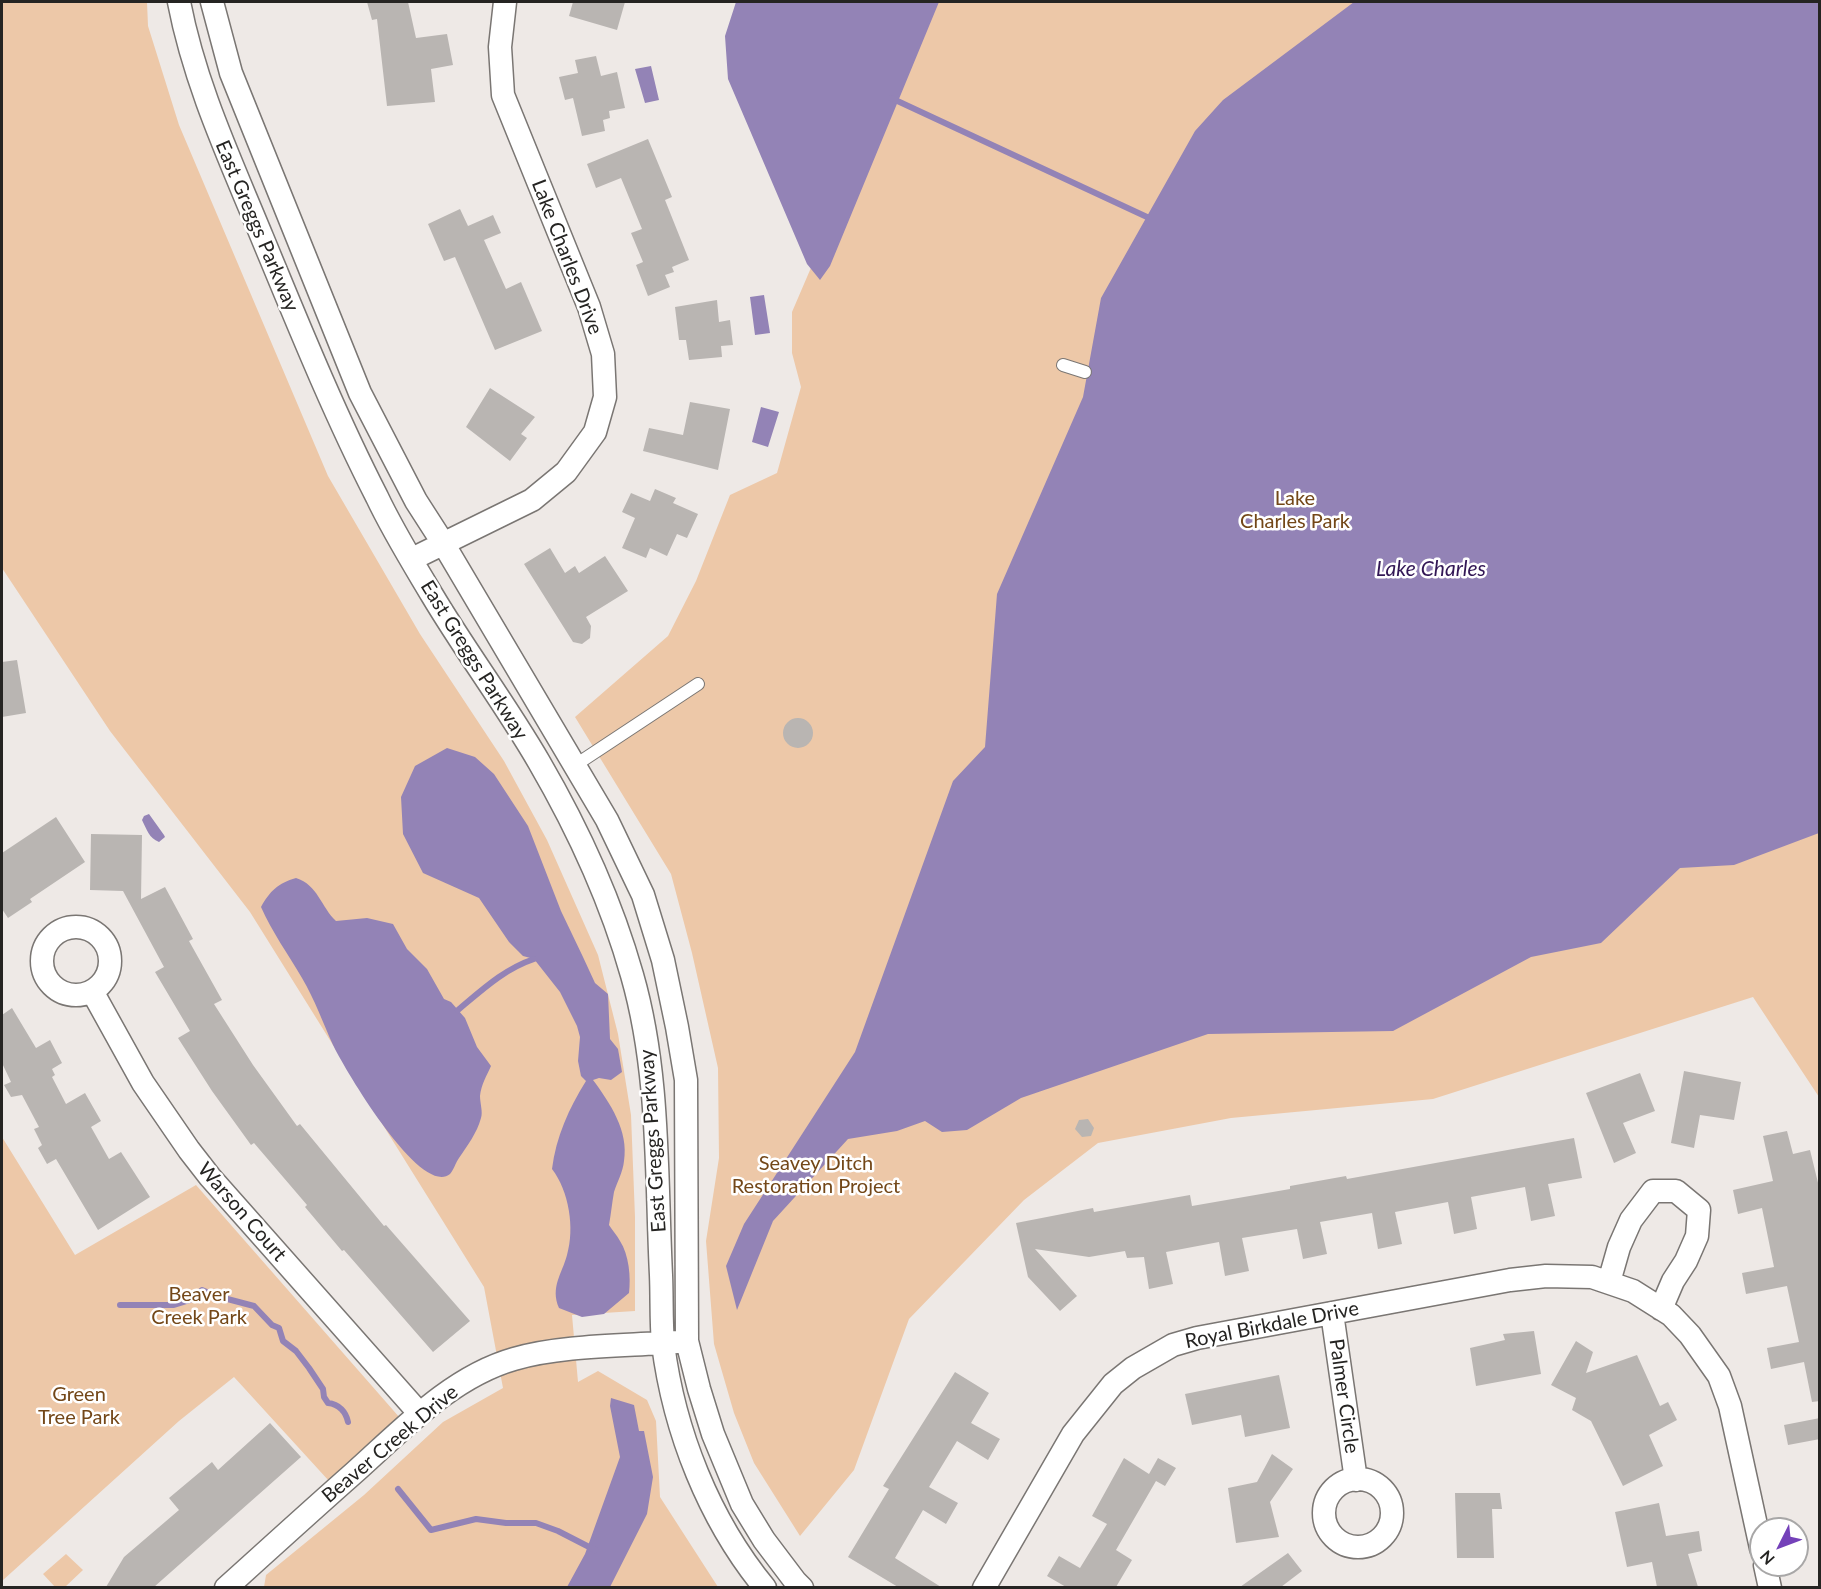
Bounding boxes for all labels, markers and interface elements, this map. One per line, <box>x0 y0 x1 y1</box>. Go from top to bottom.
street label: East Greggs Parkway <box>210 137 304 315</box>
street label: Lake Charles Drive <box>526 176 608 338</box>
park label: Lake Charles Park <box>1240 487 1350 534</box>
water label: Lake Charles <box>1376 556 1486 582</box>
street label: East Greggs Parkway <box>415 576 533 744</box>
street label: East Greggs Parkway <box>635 1049 671 1233</box>
park label: Seavey Ditch Restoration Project <box>732 1152 900 1199</box>
street label: Warson Court <box>193 1158 291 1266</box>
park label: Beaver Creek Park <box>151 1283 247 1330</box>
street label: Royal Birkdale Drive <box>1183 1296 1361 1354</box>
street label: Palmer Circle <box>1324 1337 1364 1455</box>
street label: Beaver Creek Drive <box>317 1380 463 1508</box>
park label: Green Tree Park <box>38 1383 120 1430</box>
north arrow <box>1749 1517 1809 1577</box>
text: N <box>1756 1547 1778 1569</box>

